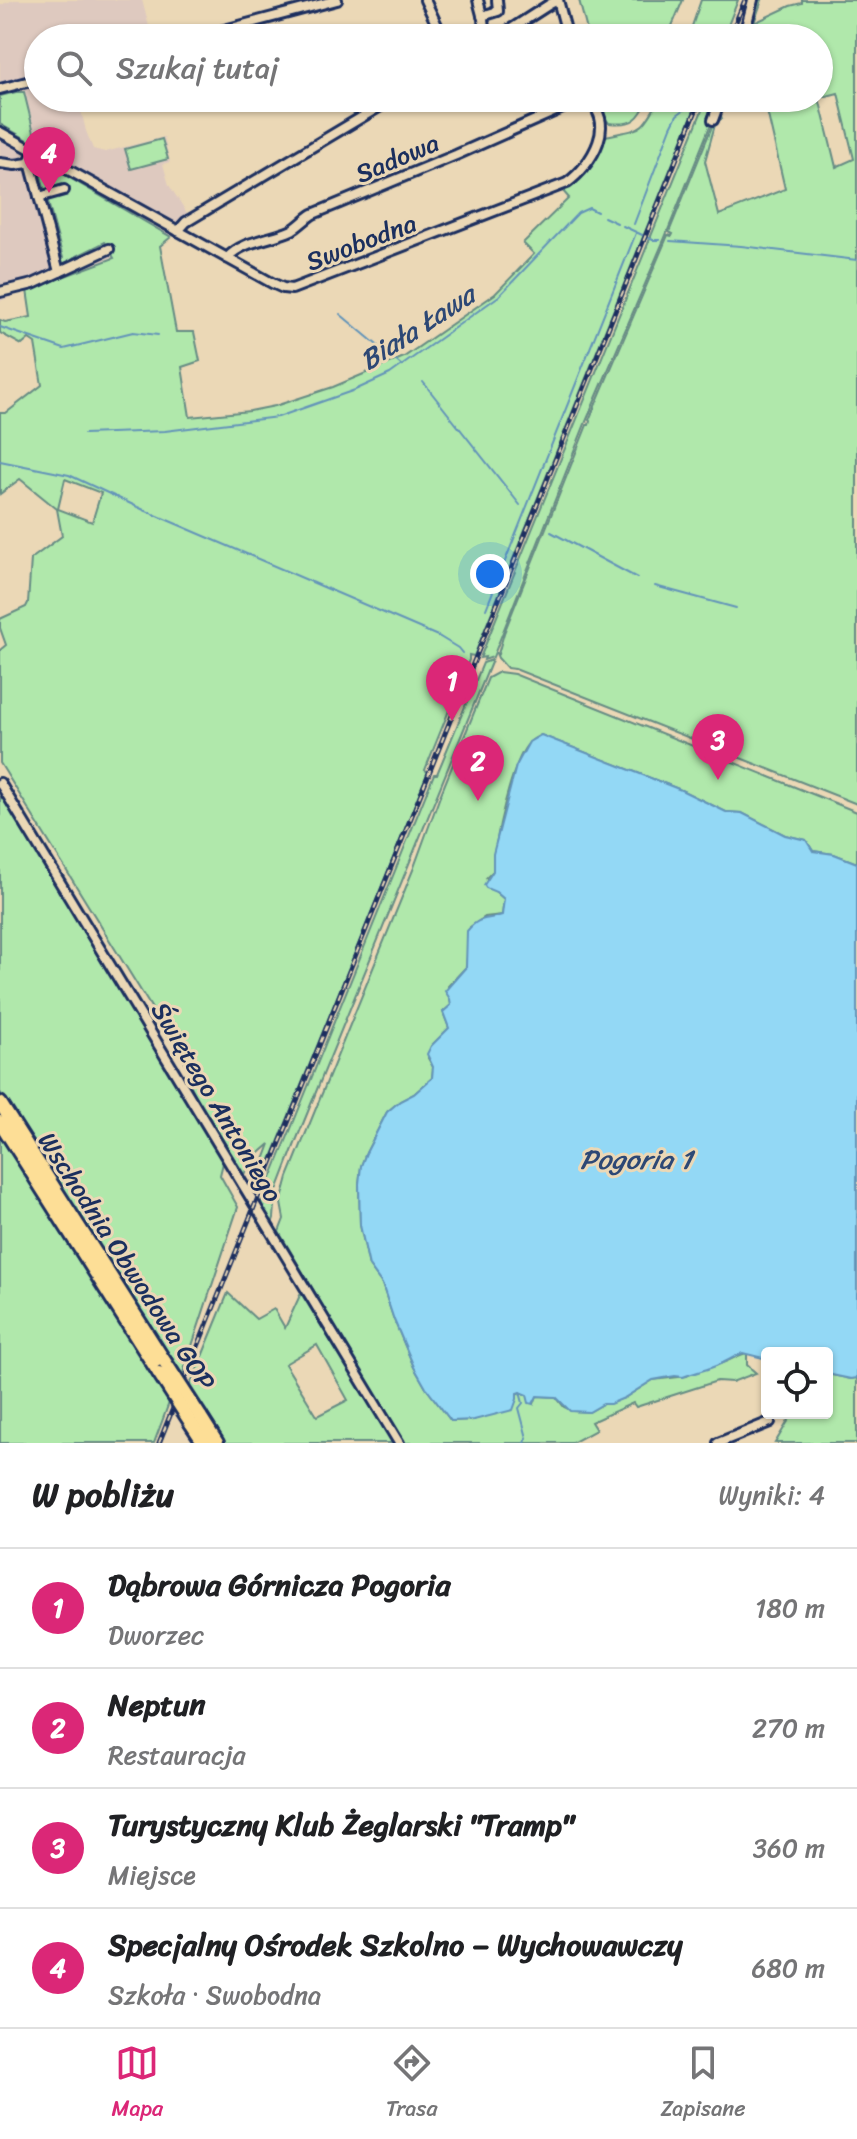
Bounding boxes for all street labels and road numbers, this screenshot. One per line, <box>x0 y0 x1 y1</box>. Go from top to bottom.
street label: Sadowa <box>348 120 446 196</box>
street label: Swobodna <box>299 200 423 284</box>
street label: Świętego Antoniego <box>139 992 295 1212</box>
street label: Wschodnia Obwodowa GOP <box>26 1122 228 1400</box>

